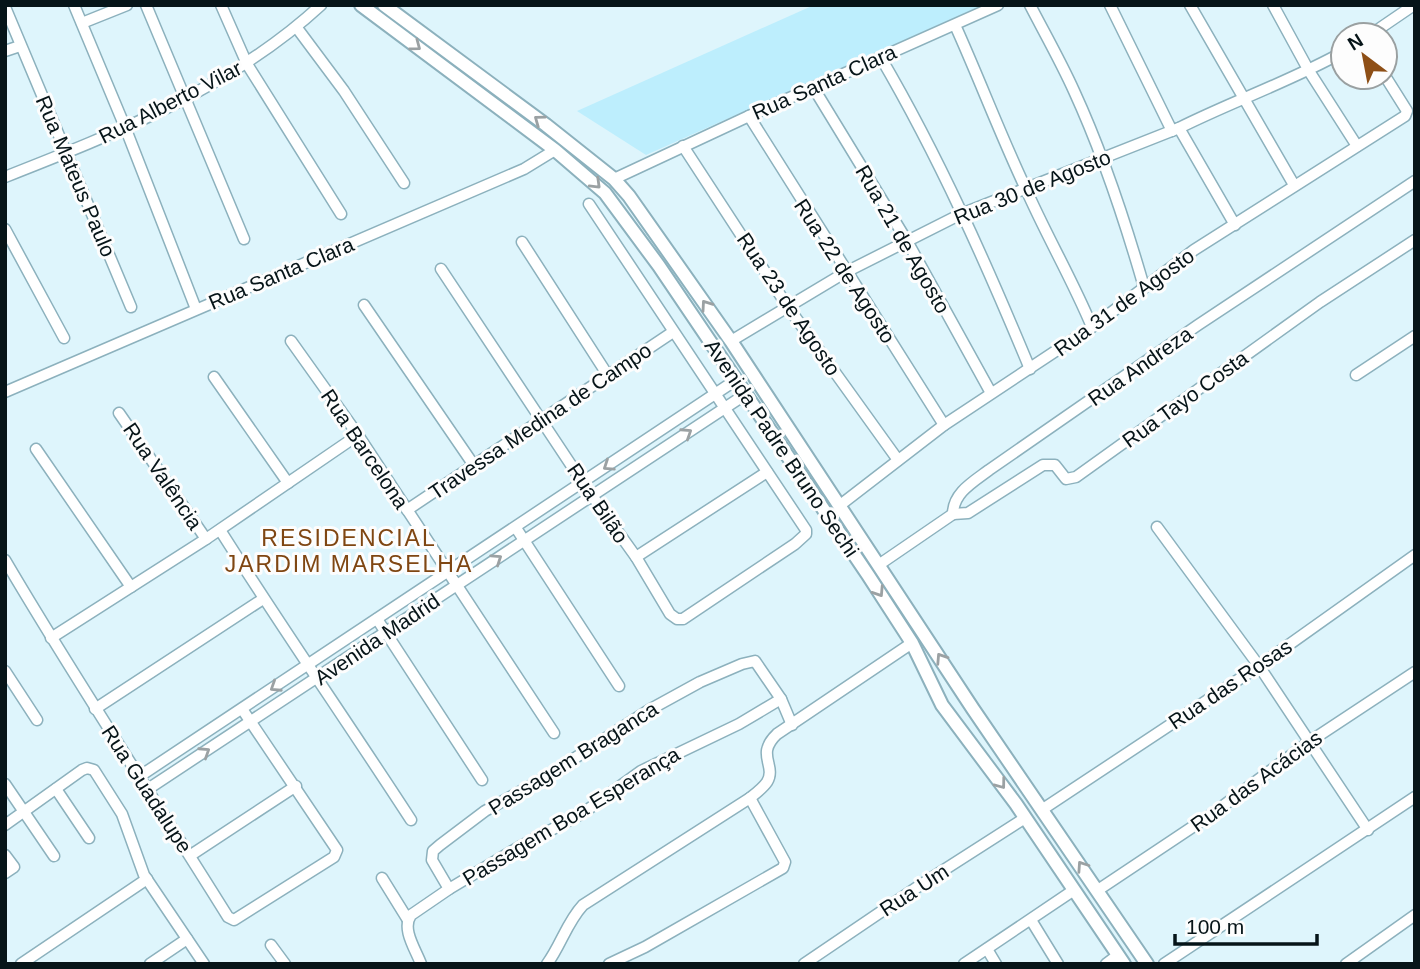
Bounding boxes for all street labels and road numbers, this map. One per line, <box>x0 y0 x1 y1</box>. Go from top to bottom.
street label: Rua Santa Clara <box>748 40 900 124</box>
street label: Rua Alberto Vilar <box>95 56 245 148</box>
street label: Rua Mateus Paulo <box>32 92 120 260</box>
street label: Rua 30 de Agosto <box>950 145 1114 229</box>
street label: Rua 21 de Agosto <box>851 161 955 317</box>
street label: Rua 22 de Agosto <box>790 195 900 347</box>
street label: Rua 23 de Agosto <box>733 228 845 380</box>
street label: Rua Santa Clara <box>205 232 357 314</box>
street label: Rua 31 de Agosto <box>1050 244 1198 360</box>
street label: Rua Andreza <box>1084 322 1197 410</box>
street label: Avenida Padre Bruno Sechi <box>700 335 864 561</box>
street label: Travessa Medina de Campo <box>425 338 655 504</box>
street label: Rua Tayo Costa <box>1118 346 1252 452</box>
street label: Rua Barcelona <box>317 385 414 513</box>
street label: Rua Valência <box>119 418 207 534</box>
street label: Rua Bilão <box>563 459 633 547</box>
street label: Avenida Madrid <box>310 589 444 689</box>
street label: Rua das Rosas <box>1164 634 1296 734</box>
street label: Passagem Braganca <box>484 696 662 819</box>
street label: Rua Guadalupe <box>97 721 197 857</box>
street label: Rua das Acácias <box>1186 726 1326 836</box>
street label: Passagem Boa Esperança <box>459 742 684 890</box>
street label: Rua Um <box>875 859 953 921</box>

